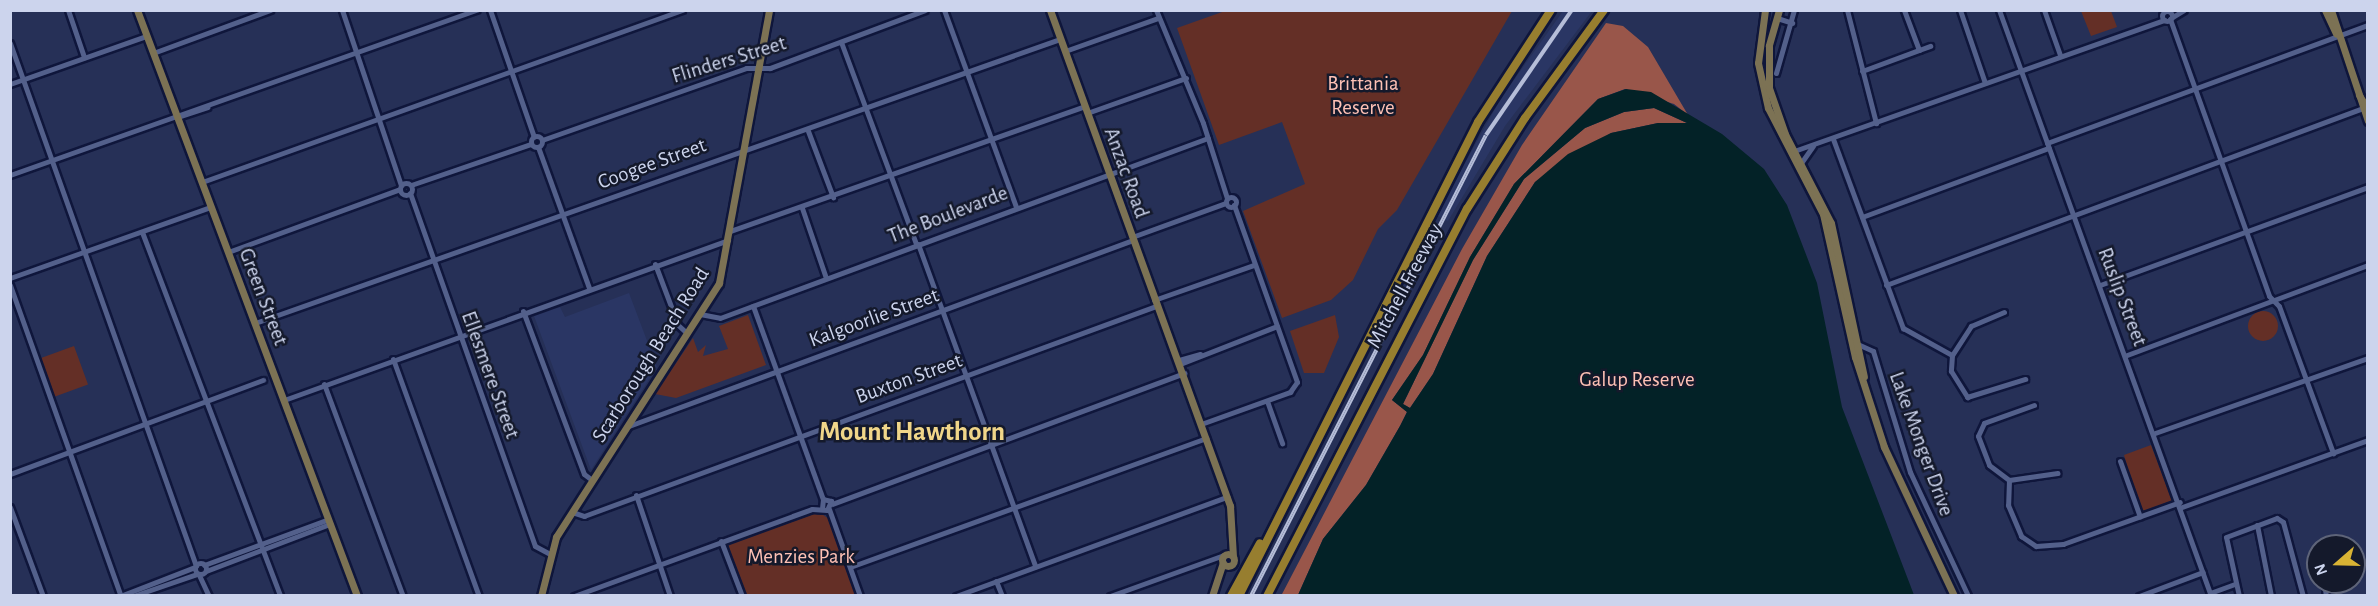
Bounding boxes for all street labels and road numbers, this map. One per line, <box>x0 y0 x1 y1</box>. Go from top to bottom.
street label: Flinders Street <box>669 31 789 89</box>
street label: Anzac Road <box>1098 124 1154 222</box>
street label: Coogee Street <box>594 133 710 195</box>
street label: The Boulevarde <box>884 181 1012 249</box>
street label: Mitchell Freeway <box>1362 219 1448 353</box>
street label: Ruslip Street <box>2092 244 2152 350</box>
street label: Green Street <box>233 245 293 349</box>
street label: Scarborough Beach Road <box>587 263 715 447</box>
street label: Kalgoorlie Street <box>806 283 942 353</box>
street label: Ellesmere Street <box>455 308 525 442</box>
street label: Buxton Street <box>852 348 966 410</box>
street label: Lake Monger Drive <box>1883 368 1959 520</box>

